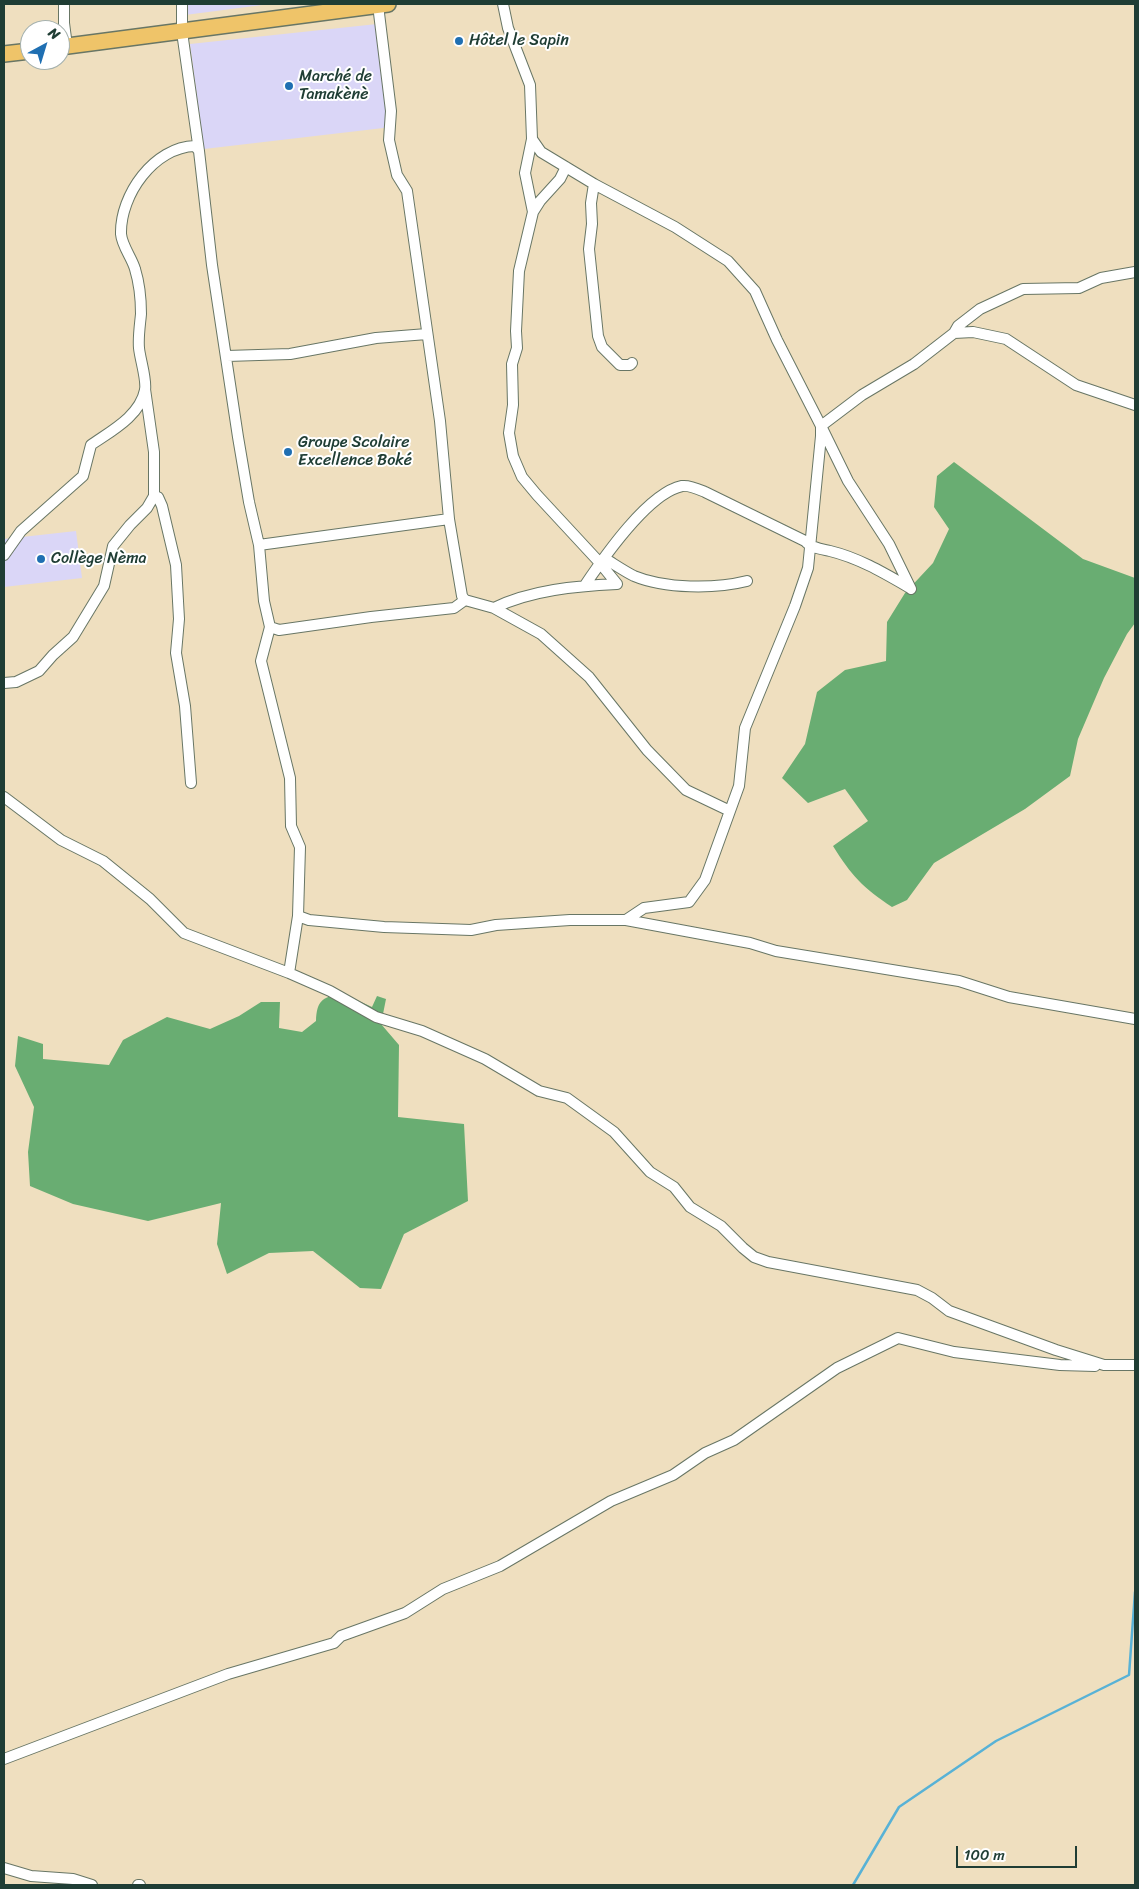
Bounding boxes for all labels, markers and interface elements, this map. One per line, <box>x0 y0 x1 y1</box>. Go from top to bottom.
north arrow <box>20 20 70 70</box>
text: N <box>42 21 66 46</box>
place label: Hôtel le Sapin <box>469 31 569 51</box>
marker: Hôtel le Sapin <box>453 35 465 47</box>
place label: Marché de Tamakènè <box>299 67 372 105</box>
marker: Marché de Tamakènè <box>283 80 295 92</box>
place label: Groupe Scolaire Excellence Boké <box>298 433 412 471</box>
marker: Groupe Scolaire Excellence Boké <box>282 446 294 458</box>
place label: Collège Nèma <box>51 549 147 569</box>
marker: Collège Nèma <box>35 553 47 565</box>
scale bar <box>959 1836 1080 1868</box>
text: 100 m <box>964 1842 1005 1868</box>

